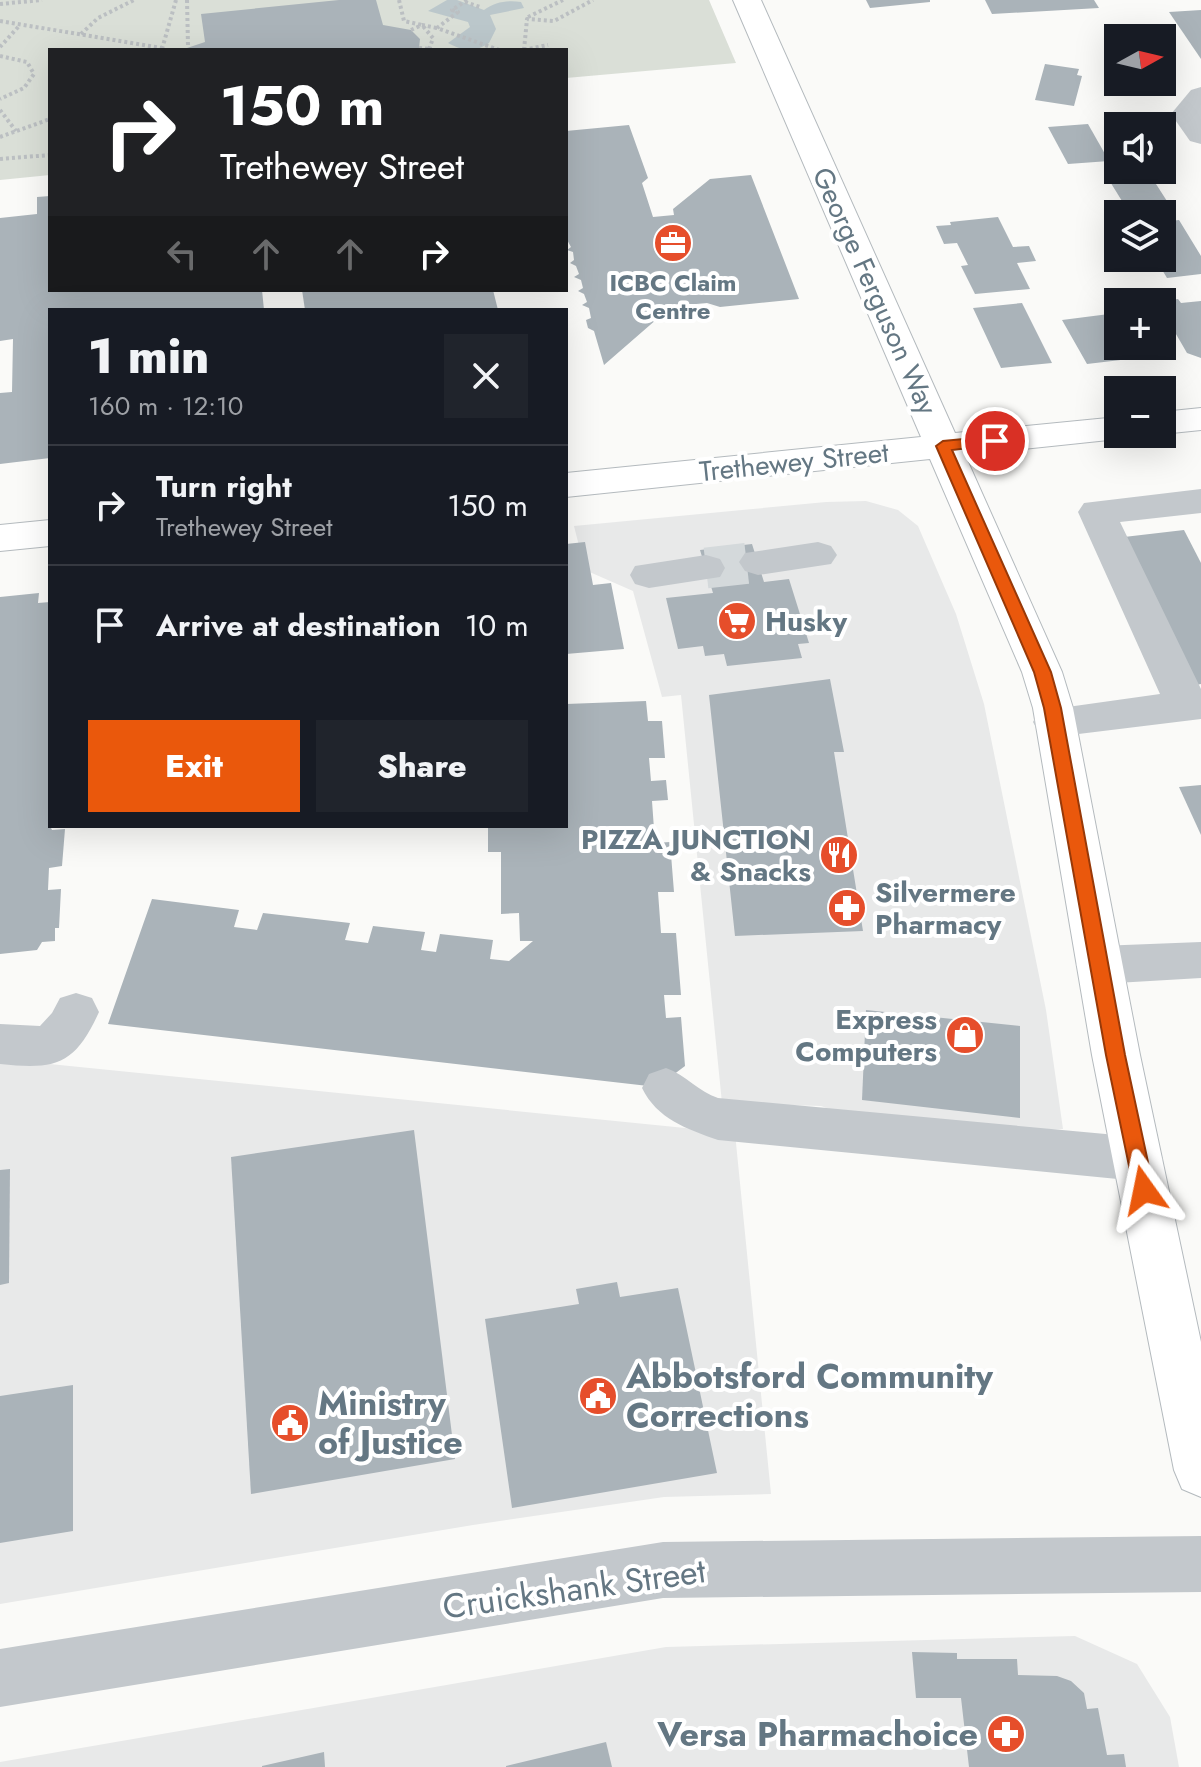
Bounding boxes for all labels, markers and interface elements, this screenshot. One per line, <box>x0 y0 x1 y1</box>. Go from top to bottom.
north arrow <box>1104 24 1176 96</box>
map controls <box>1104 24 1176 448</box>
text: 150 m <box>220 65 384 146</box>
icon: right <box>88 80 192 184</box>
button: sound <box>1104 112 1176 184</box>
text: Trethewey Street <box>220 140 464 192</box>
street label: George Ferguson Way <box>802 161 948 422</box>
button: layers <box>1104 200 1176 272</box>
office icon: ICBC Claim Centre <box>652 222 694 264</box>
icon: left <box>160 232 204 276</box>
icon: ahead <box>244 232 288 276</box>
icon: ahead <box>328 232 372 276</box>
icon: right <box>412 232 456 276</box>
place label: ICBC Claim Centre <box>609 265 737 328</box>
button: + <box>1104 288 1176 360</box>
text: 1 min <box>88 322 209 391</box>
button: close <box>444 334 528 418</box>
button: − <box>1104 376 1176 448</box>
text: 160 m · 12:10 <box>88 387 243 425</box>
pin <box>961 407 1029 475</box>
icon: arrive <box>973 419 1017 463</box>
street label: Trethewey Street <box>697 432 891 492</box>
text: Turn right <box>156 465 292 508</box>
icon: right <box>88 483 132 527</box>
text: 150 m <box>447 484 528 527</box>
text: Trethewey Street <box>156 508 332 546</box>
supermarket icon: Husky <box>716 600 758 642</box>
place label: Husky <box>765 601 847 642</box>
icon: arrive <box>88 603 132 647</box>
text: Arrive at destination <box>156 604 441 647</box>
text: 10 m <box>465 604 529 647</box>
button: Exit <box>88 720 300 812</box>
button: Share <box>316 720 528 812</box>
place label: PIZZA JUNCTION & Snacks <box>581 819 811 892</box>
restaurant icon: PIZZA JUNCTION & Snacks <box>818 834 860 876</box>
place label: Silvermere Pharmacy <box>875 872 1016 945</box>
pharmacy icon: Silvermere Pharmacy <box>826 887 868 929</box>
place label: Express Computers <box>795 999 937 1072</box>
shop icon: Express Computers <box>944 1014 986 1056</box>
position arrow <box>1102 1148 1186 1232</box>
place label: Abbotsford Community Corrections <box>625 1352 994 1440</box>
public building icon: Abbotsford Community Corrections <box>577 1375 619 1417</box>
place label: Ministry of Justice <box>318 1379 463 1467</box>
public building icon: Ministry of Justice <box>269 1402 311 1444</box>
street label: Cruickshank Street <box>439 1546 709 1632</box>
place label: Versa Pharmachoice <box>656 1710 978 1759</box>
pharmacy icon: Versa Pharmachoice <box>985 1713 1027 1755</box>

